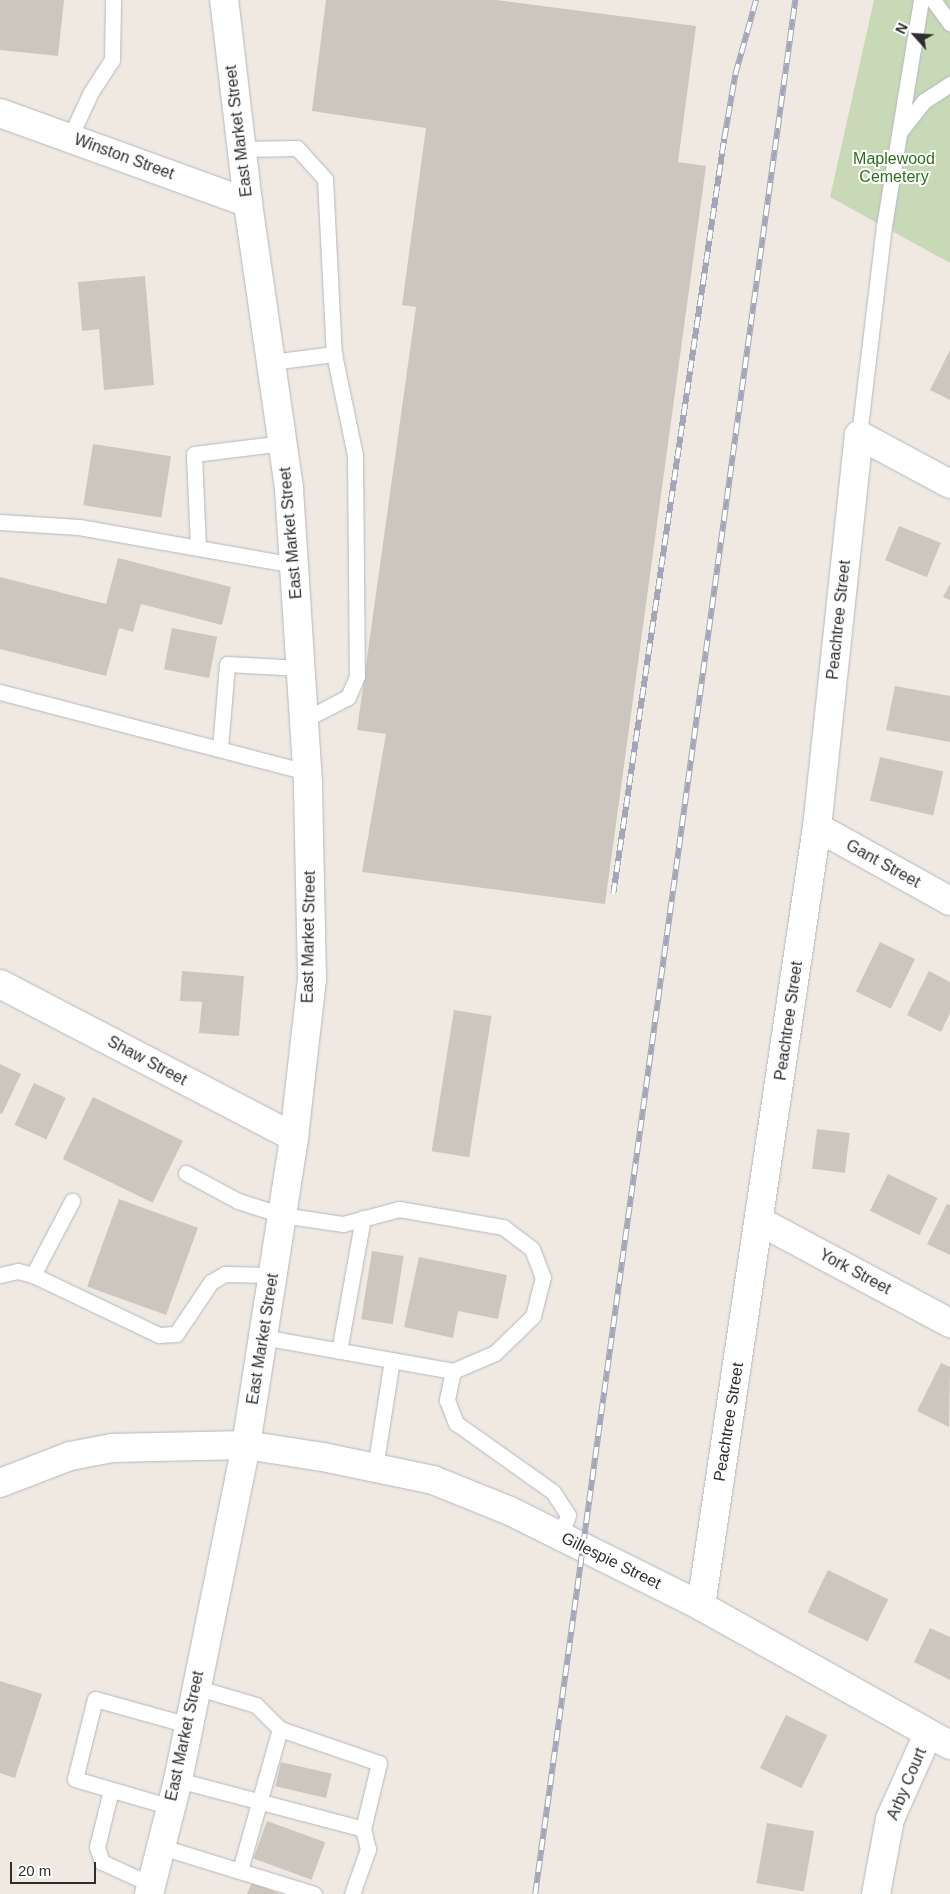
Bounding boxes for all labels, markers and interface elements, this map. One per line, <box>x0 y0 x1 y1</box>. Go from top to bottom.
north arrow <box>890 10 940 60</box>
text: N <box>892 20 911 36</box>
street label: East Market Street <box>221 64 257 198</box>
street label: Winston Street <box>71 130 177 184</box>
park label: Maplewood Cemetery <box>853 149 935 187</box>
street label: East Market Street <box>276 466 306 600</box>
street label: Peachtree Street <box>823 559 855 681</box>
street label: Gant Street <box>843 836 923 892</box>
street label: East Market Street <box>298 871 320 1003</box>
street label: Peachtree Street <box>771 960 807 1082</box>
street label: Shaw Street <box>104 1032 190 1090</box>
street label: York Street <box>816 1245 894 1299</box>
street label: East Market Street <box>243 1272 283 1406</box>
street label: Peachtree Street <box>710 1361 748 1483</box>
street label: Gillespie Street <box>558 1529 664 1593</box>
street label: East Market Street <box>162 1669 208 1803</box>
street label: Arby Court <box>883 1745 931 1823</box>
scale bar <box>12 1852 99 1884</box>
text: 20 m <box>18 1862 51 1879</box>

